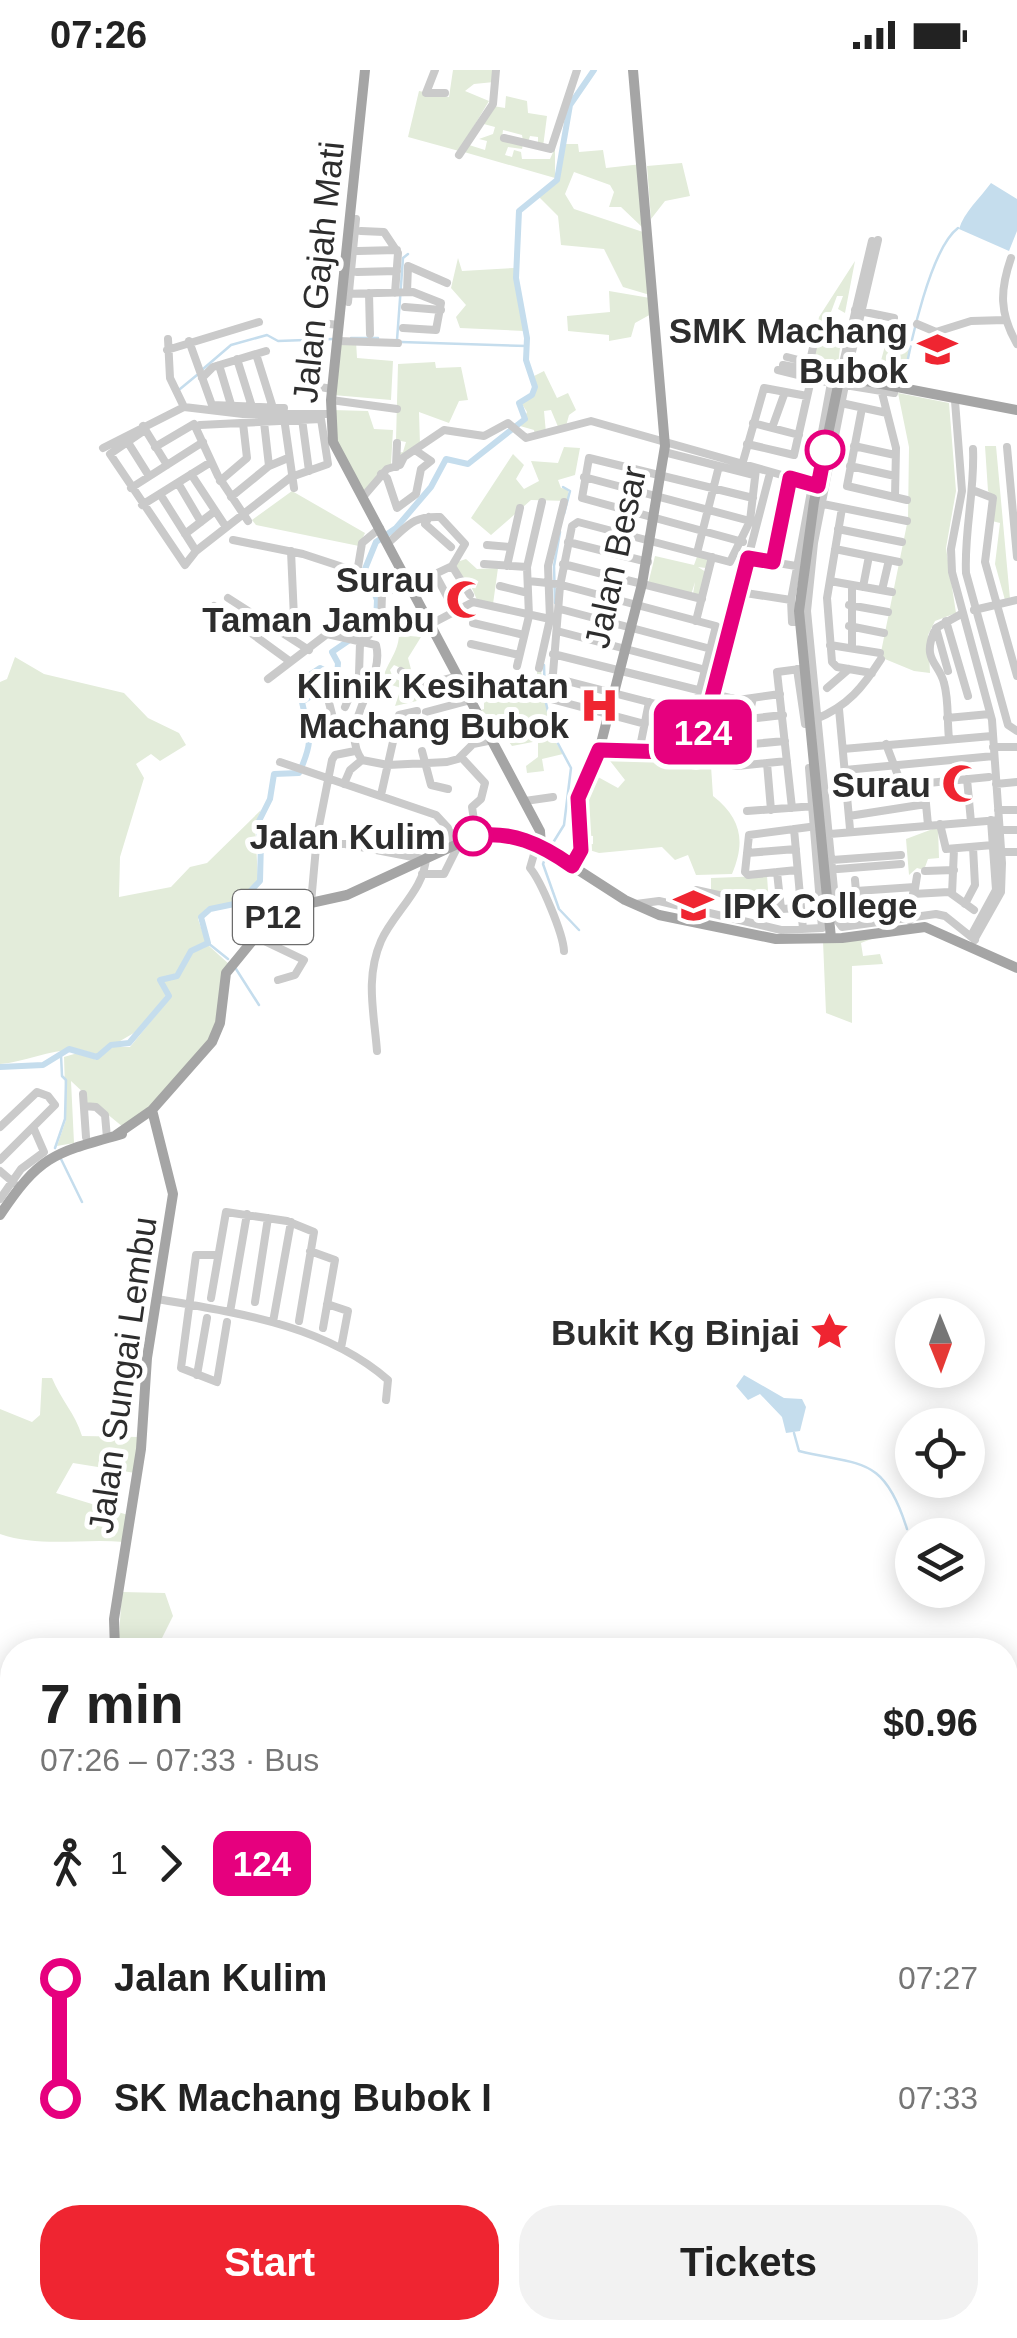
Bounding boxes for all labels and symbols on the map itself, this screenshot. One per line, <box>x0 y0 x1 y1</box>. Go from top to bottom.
street label: Jalan Gajah Mati <box>285 139 351 405</box>
place label: SMK Machang Bubok <box>669 311 909 390</box>
school or university icon: SMK Machang Bubok <box>917 329 959 371</box>
unlabelled marker <box>806 431 844 469</box>
street label: Jalan Besar <box>577 462 653 651</box>
place label: Surau Taman Jambu <box>202 560 435 639</box>
mosque icon: Surau Taman Jambu <box>444 578 486 620</box>
place label: Klinik Kesihatan Machang Bubok <box>297 666 570 745</box>
hospital icon: Klinik Kesihatan Machang Bubok <box>578 684 620 726</box>
line badge: 124 <box>646 700 760 764</box>
mosque icon: Surau <box>940 763 982 805</box>
place label: Surau <box>832 765 931 804</box>
place label: Jalan Kulim <box>250 817 446 856</box>
marker: Jalan Kulim <box>454 817 492 855</box>
school or university icon: IPK College <box>672 884 714 926</box>
place label: IPK College <box>723 886 917 925</box>
road number: P12 <box>233 890 313 944</box>
street label: Jalan Sungai Lembu <box>80 1214 164 1536</box>
north arrow <box>895 1298 985 1388</box>
place icon: Bukit Kg Binjai <box>809 1311 851 1353</box>
place label: Bukit Kg Binjai <box>551 1313 800 1352</box>

